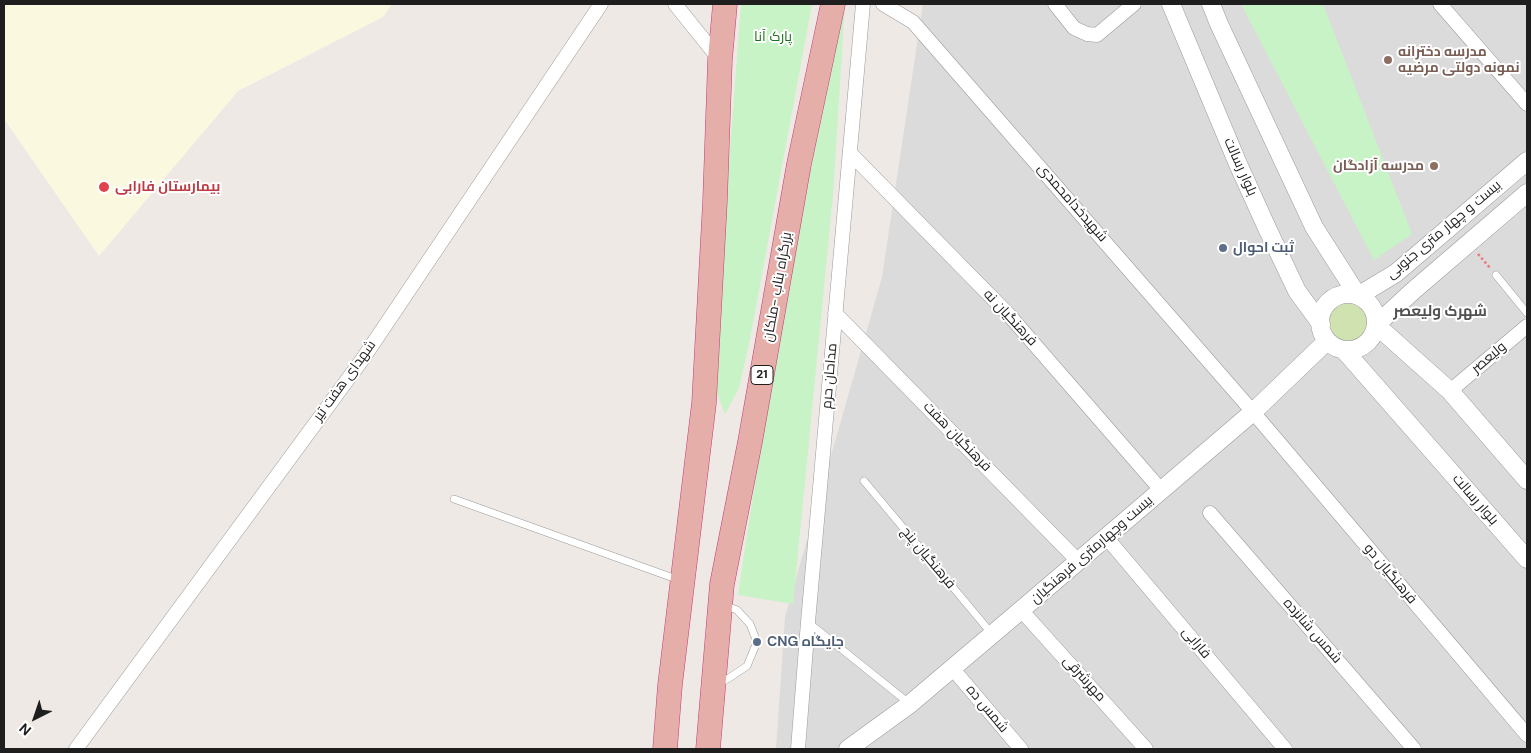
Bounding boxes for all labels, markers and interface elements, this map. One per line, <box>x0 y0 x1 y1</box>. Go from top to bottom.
park label: پارک آنا <box>754 29 792 45</box>
place label: مدرسه دخترانه نمونه دولتی مرضیه <box>1398 44 1520 76</box>
marker: مدرسه دخترانه نمونه دولتی مرضیه <box>1382 54 1394 66</box>
street label: بلوار رسالت <box>1220 135 1260 199</box>
place label: مدرسه آزادگان <box>1333 158 1424 174</box>
street label: شهیدخدامحمدی <box>1033 160 1111 246</box>
marker: مدرسه آزادگان <box>1428 160 1440 172</box>
street label: بیست و چهار متری جنوبی <box>1383 177 1505 283</box>
place label: بیمارستان فارابی <box>115 179 220 195</box>
marker: بیمارستان فارابی <box>97 180 111 194</box>
street label: بزرگراه بناب -ملکان <box>760 231 796 343</box>
place label: ثبت احوال <box>1233 240 1294 256</box>
marker: ثبت احوال <box>1217 242 1229 254</box>
street label: فرهنگیان نه <box>980 286 1040 350</box>
district label: شهرک ولیعصر <box>1393 303 1487 321</box>
street label: شهدای هفت تیر <box>310 337 380 425</box>
street label: ولیعصر <box>1468 339 1510 377</box>
street label: مداحان حرم <box>819 342 841 410</box>
road number: 21 <box>751 366 773 384</box>
street label: فرهنگیان هفت <box>919 399 995 475</box>
street label: بلوار رسالت <box>1448 471 1502 529</box>
street label: بیست وچهارمتری فرهنگیان <box>1027 492 1157 608</box>
street label: فرهنگیان پنج <box>897 524 959 592</box>
street label: فرهنگیان دو <box>1360 540 1420 608</box>
street label: شمس شانزده <box>1279 595 1345 667</box>
street label: فارابی <box>1178 624 1214 662</box>
place label: CNG جایگاه <box>767 634 844 650</box>
marker: CNG جایگاه <box>751 636 763 648</box>
street label: مهرشرقی <box>1059 653 1109 705</box>
street label: شمس ده <box>962 682 1012 736</box>
north arrow <box>10 693 60 743</box>
text: N <box>15 719 35 739</box>

